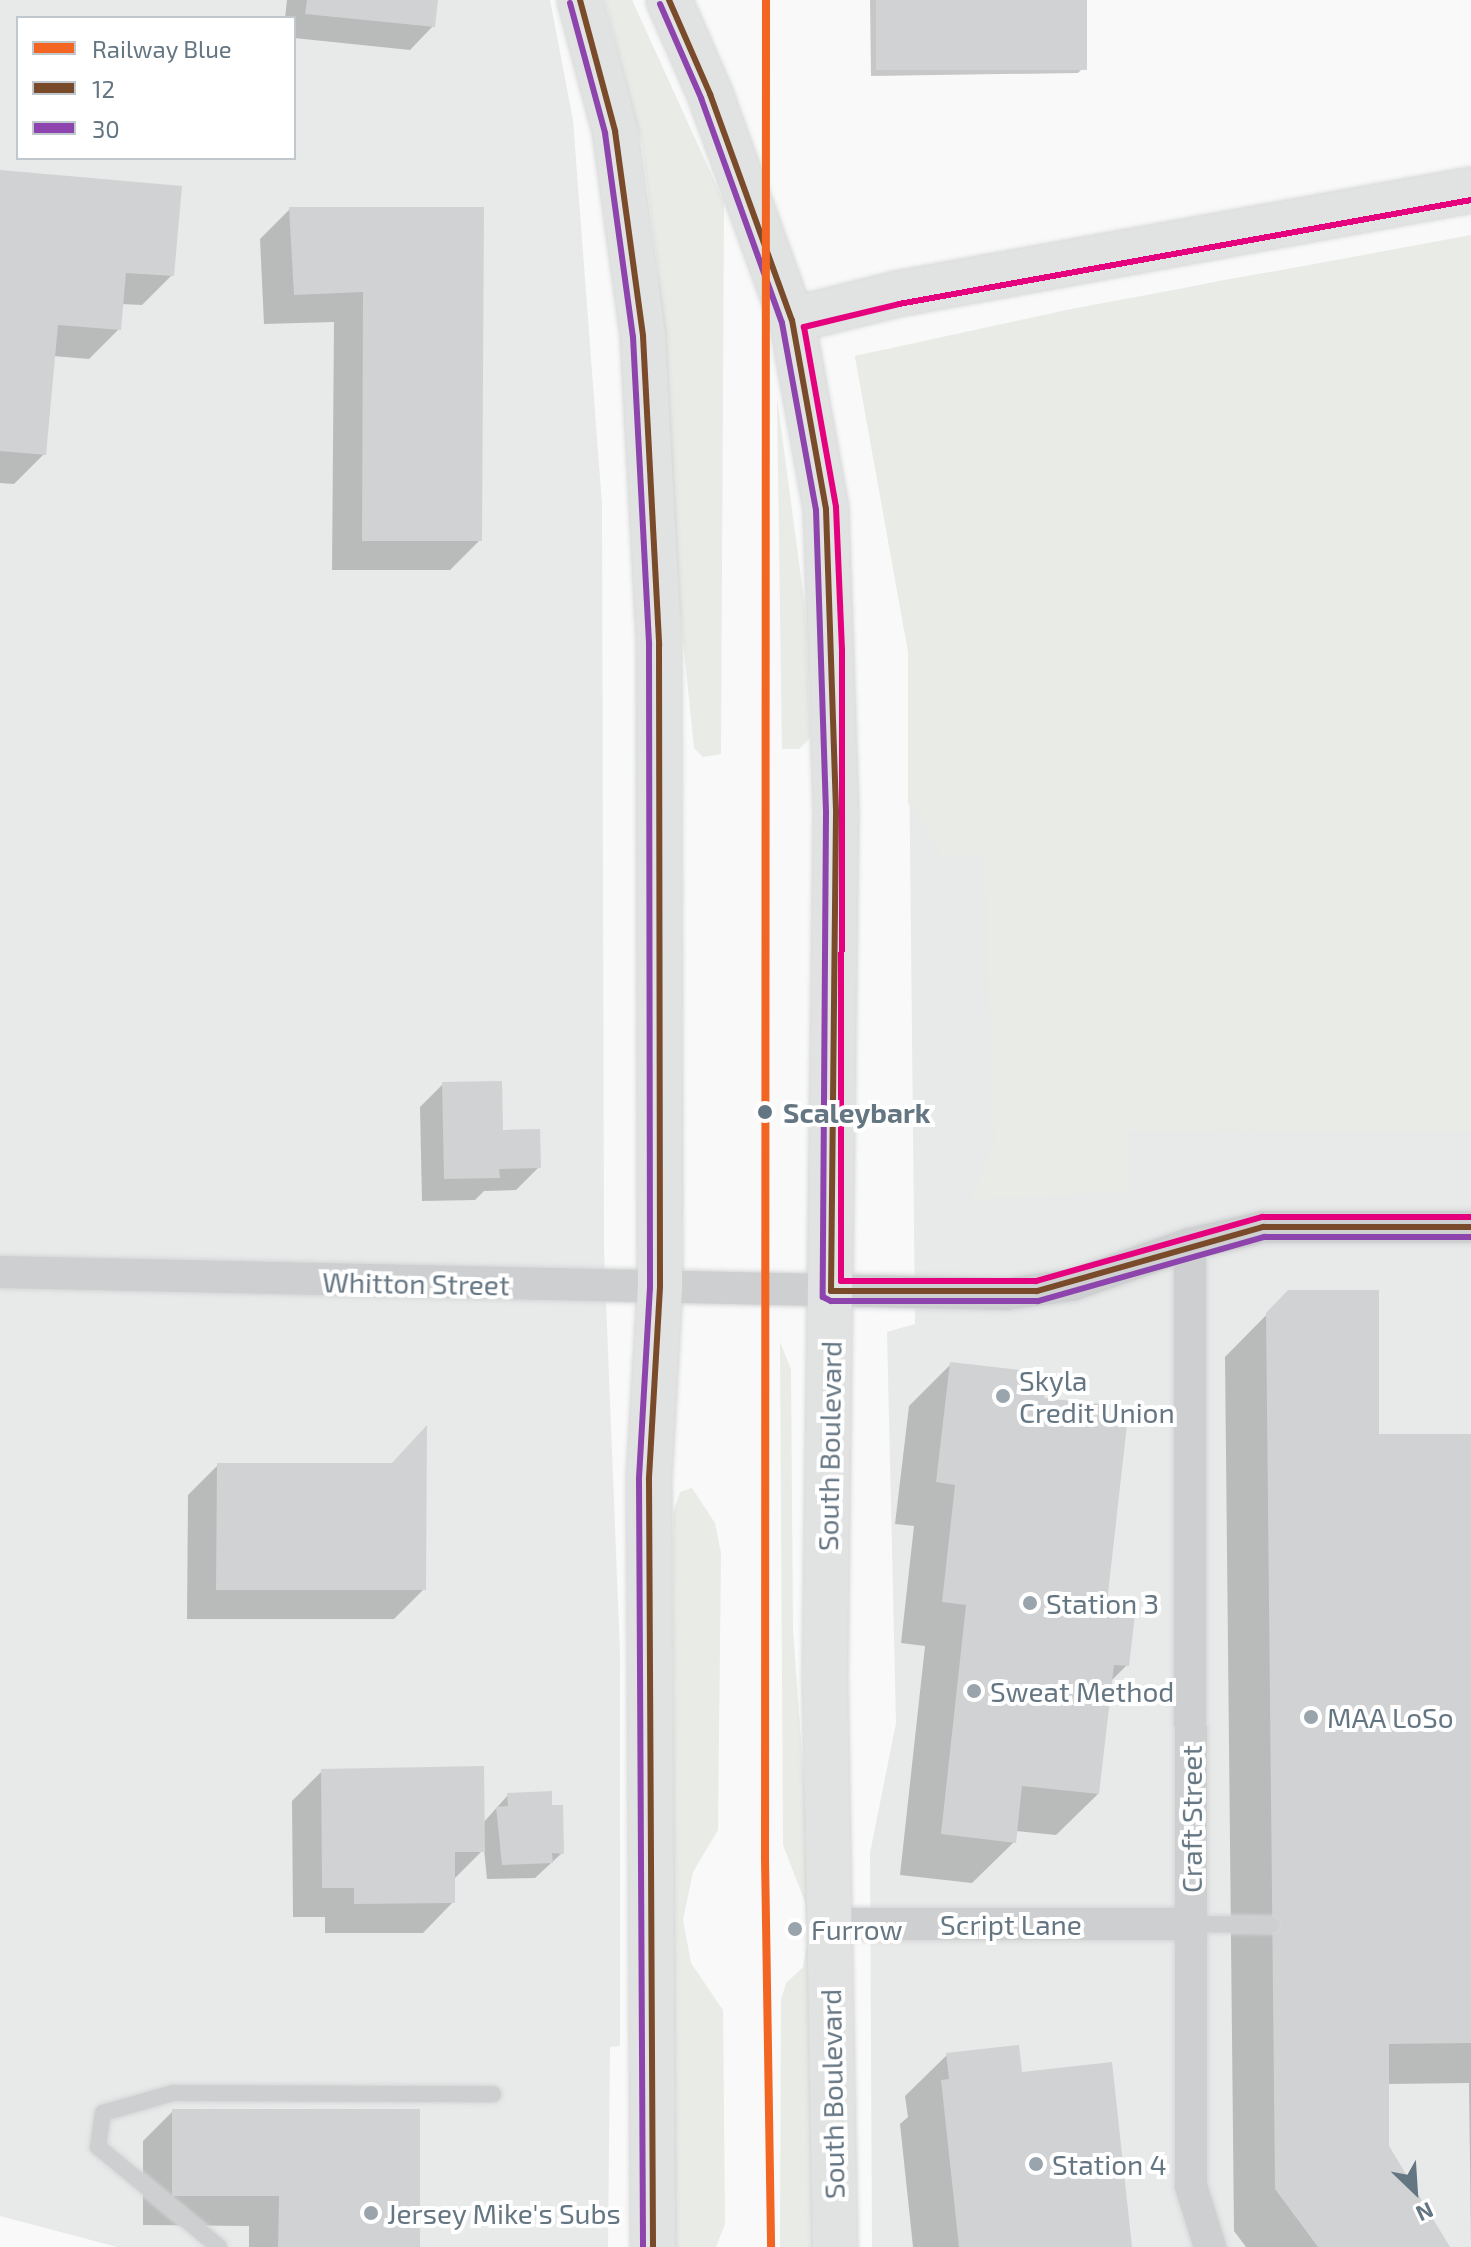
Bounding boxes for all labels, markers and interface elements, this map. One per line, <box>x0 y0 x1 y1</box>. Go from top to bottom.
legend <box>16 16 296 160</box>
text: Railway Blue <box>92 34 232 63</box>
text: 12 <box>92 74 115 103</box>
text: 30 <box>92 114 120 143</box>
place label: Scaleybark <box>783 1095 931 1129</box>
marker: Scaleybark <box>754 1101 776 1123</box>
street label: Whitton Street <box>322 1265 510 1301</box>
street label: South Boulevard <box>810 1341 848 1551</box>
place label: Skyla Credit Union <box>1019 1363 1175 1429</box>
marker: Skyla Credit Union <box>994 1387 1012 1405</box>
place label: Station 3 <box>1046 1586 1159 1620</box>
marker: Station 3 <box>1021 1594 1039 1612</box>
place label: Sweat Method <box>990 1674 1174 1708</box>
marker: Sweat Method <box>965 1682 983 1700</box>
place label: MAA LoSo <box>1327 1700 1454 1734</box>
marker: MAA LoSo <box>1302 1708 1320 1726</box>
street label: Craft Street <box>1174 1745 1208 1893</box>
street label: Script Lane <box>940 1907 1082 1941</box>
place label: Furrow <box>811 1912 903 1946</box>
marker: Furrow <box>786 1920 804 1938</box>
street label: South Boulevard <box>813 1989 851 2199</box>
place label: Station 4 <box>1052 2147 1167 2181</box>
north arrow <box>1375 2151 1455 2231</box>
marker: Station 4 <box>1027 2155 1045 2173</box>
place label: Jersey Mike's Subs <box>387 2196 621 2230</box>
text: N <box>1412 2198 1438 2228</box>
marker: Jersey Mike's Subs <box>362 2204 380 2222</box>

